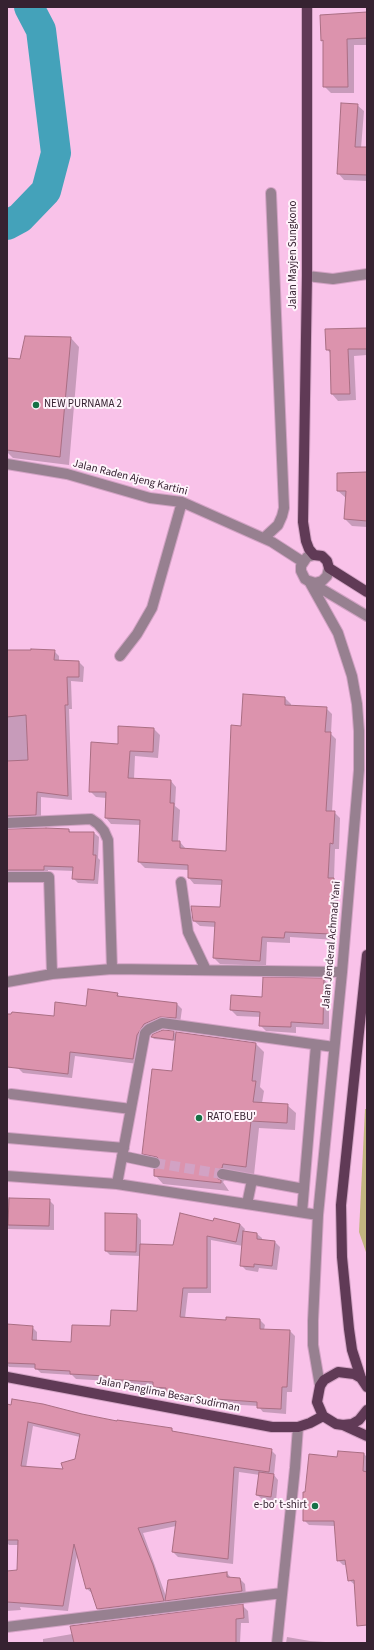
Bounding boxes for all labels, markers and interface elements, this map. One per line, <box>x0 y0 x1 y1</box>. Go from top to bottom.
street label: Jalan Mayjen Sungkono <box>287 201 301 309</box>
place label: NEW PURNAMA 2 <box>44 398 122 412</box>
marker: NEW PURNAMA 2 <box>31 400 41 410</box>
street label: Jalan Raden Ajeng Kartini <box>71 457 189 499</box>
street label: Jalan Jenderal Achmad Yani <box>320 880 344 1010</box>
place label: RATO EBU' <box>207 1111 256 1125</box>
marker: RATO EBU' <box>194 1113 204 1123</box>
street label: Jalan Panglima Besar Sudirman <box>95 1375 241 1415</box>
place label: e-bo' t-shirt <box>254 1499 307 1513</box>
marker: e-bo' t-shirt <box>310 1501 320 1511</box>

